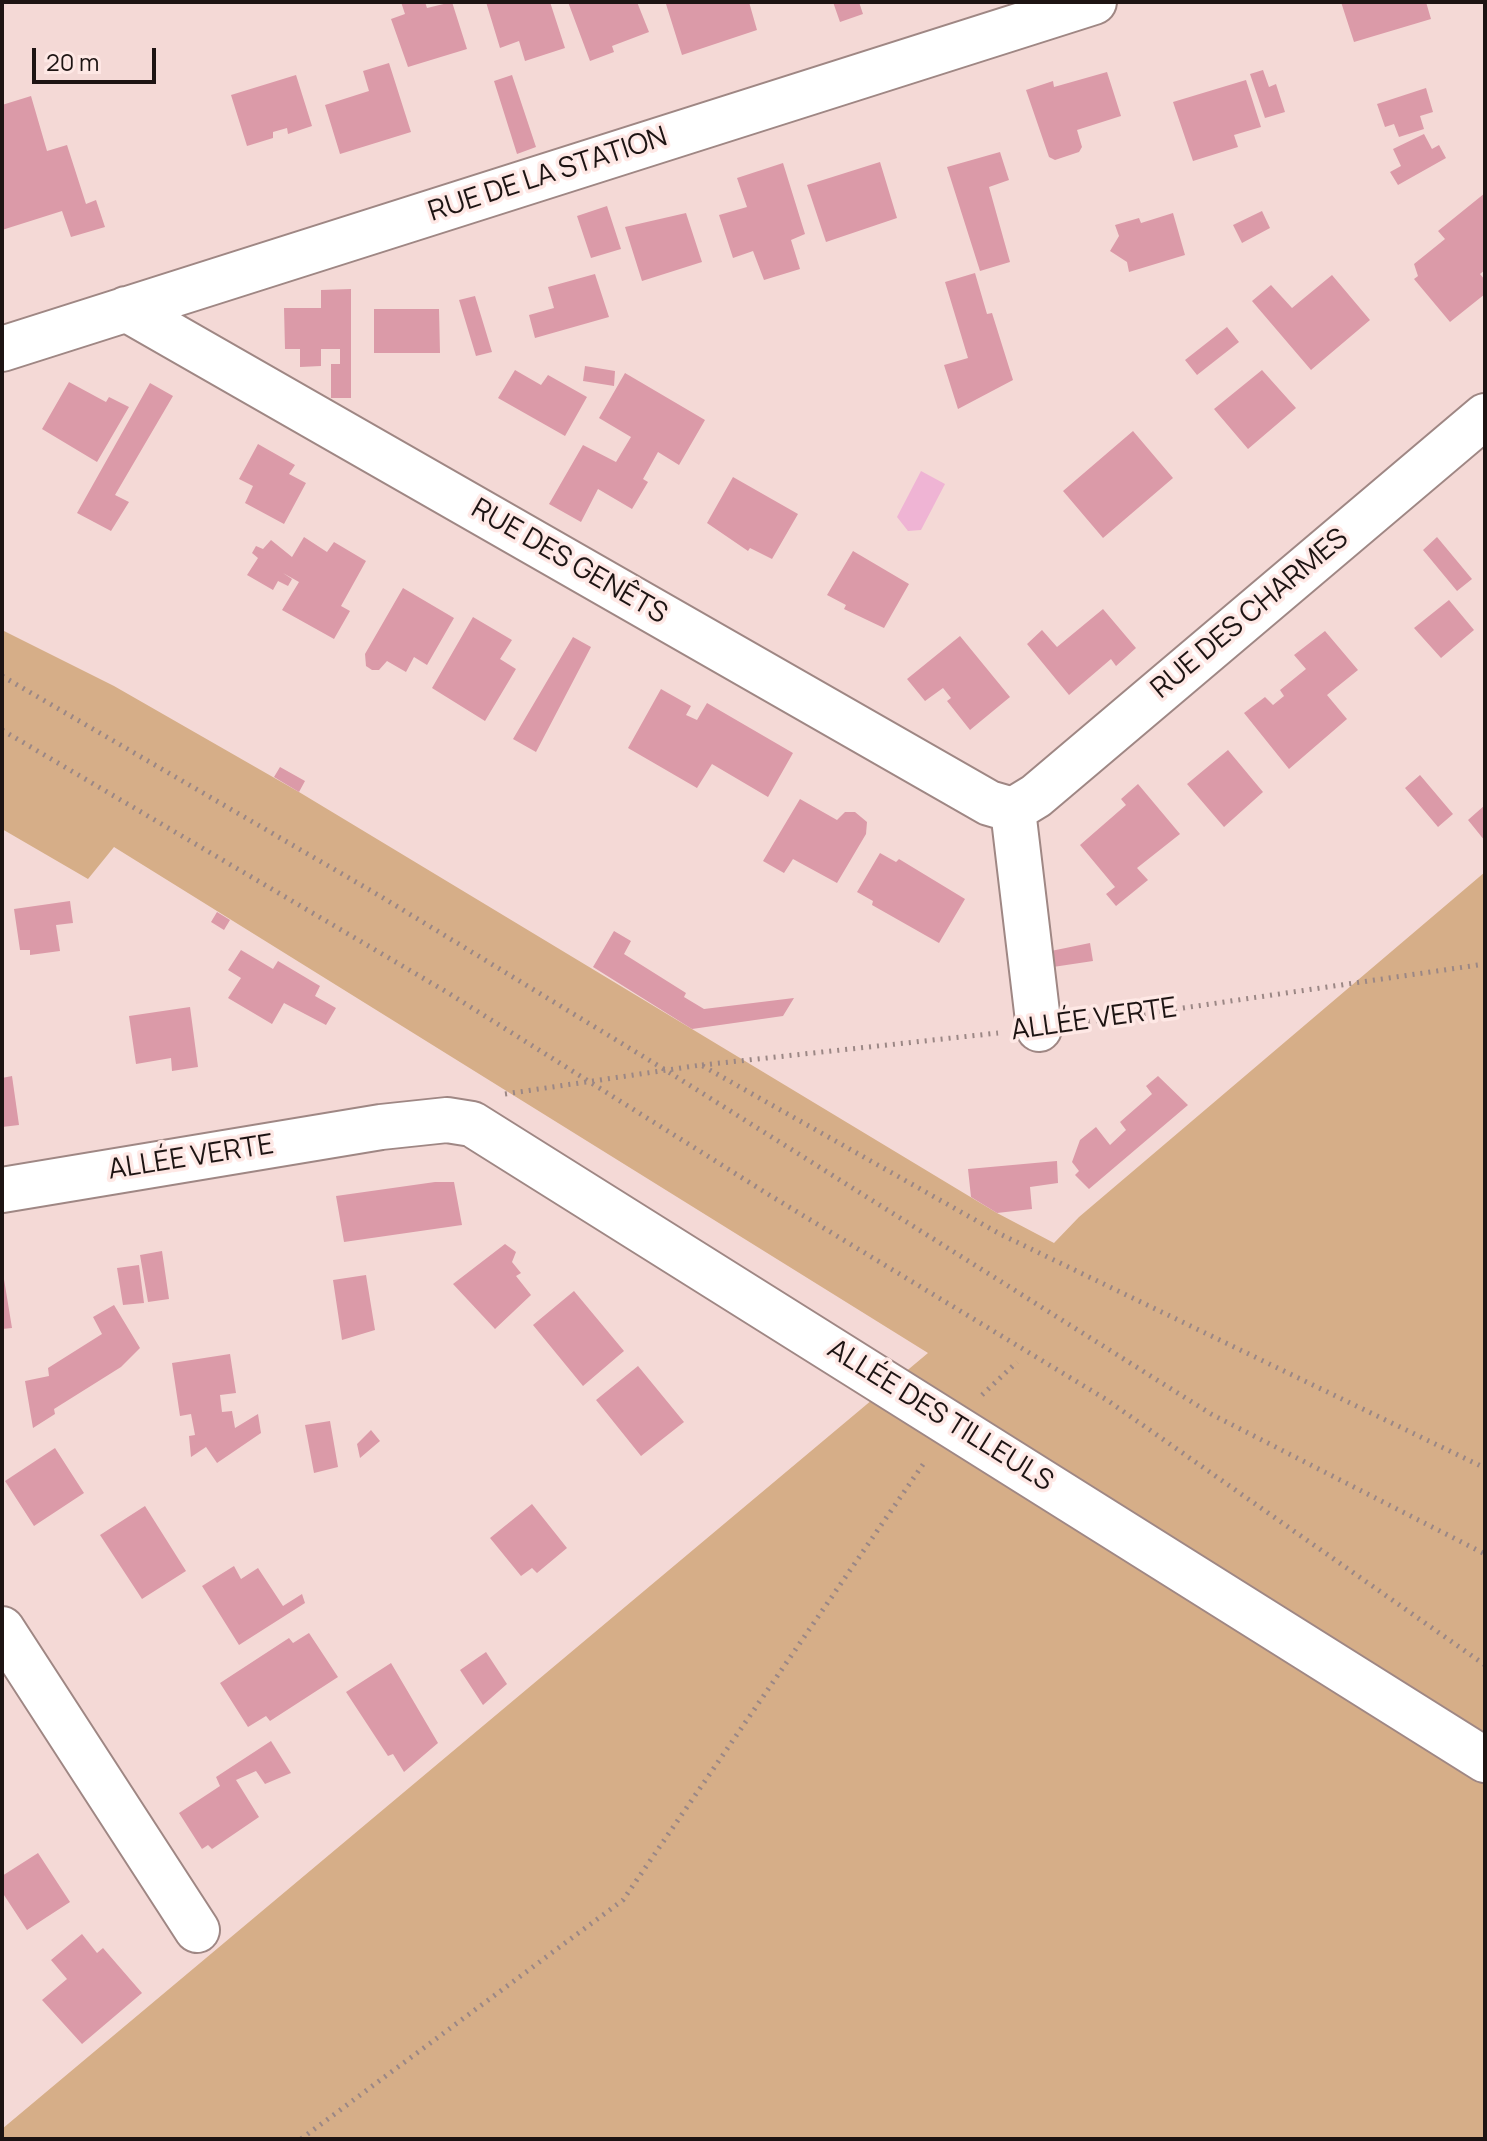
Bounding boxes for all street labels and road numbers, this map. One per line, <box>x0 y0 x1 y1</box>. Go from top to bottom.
street label: RUE DE LA STATION <box>424 121 672 229</box>
street label: RUE DES GENÊTS <box>465 492 673 632</box>
street label: RUE DES CHARMES <box>1145 522 1355 706</box>
street label: ALLÉE VERTE <box>1009 992 1179 1048</box>
street label: ALLÉE VERTE <box>106 1128 276 1188</box>
street label: ALLÉE DES TILLEULS <box>821 1333 1059 1499</box>

